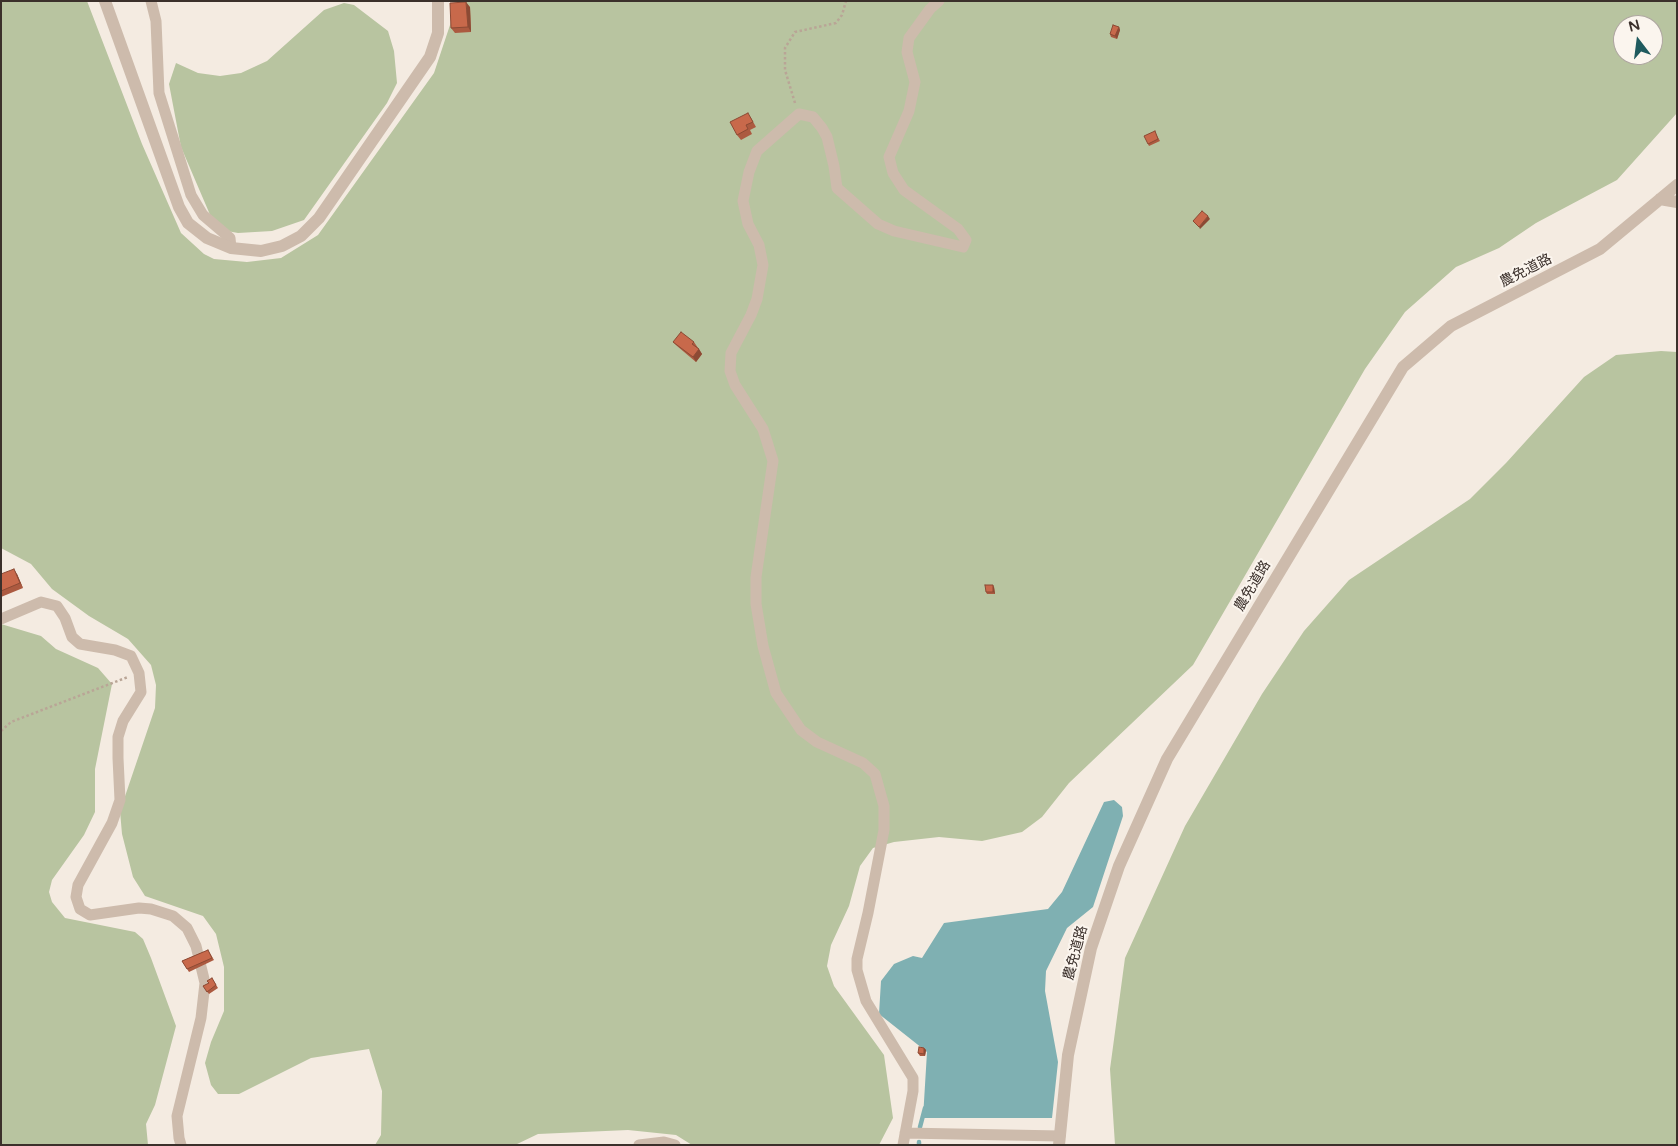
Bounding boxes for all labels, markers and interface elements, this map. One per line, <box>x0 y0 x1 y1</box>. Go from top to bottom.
north arrow <box>1613 15 1663 65</box>
text: N <box>1627 16 1642 36</box>
street label: 農免道路 <box>1497 251 1555 291</box>
street label: 農免道路 <box>1231 558 1275 614</box>
street label: 農免道路 <box>1061 924 1091 982</box>

